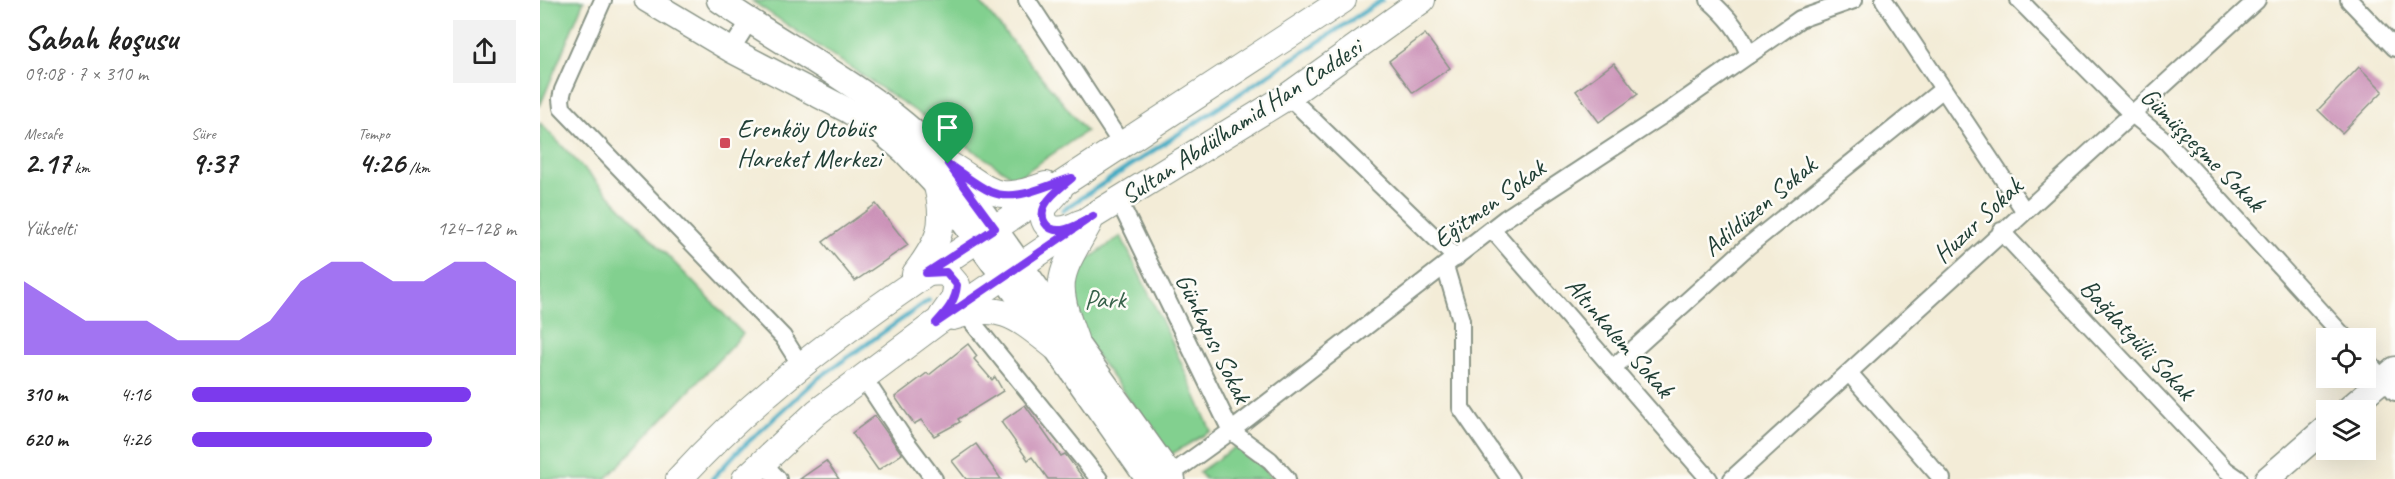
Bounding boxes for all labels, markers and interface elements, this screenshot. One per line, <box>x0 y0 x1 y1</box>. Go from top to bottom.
text: Sabah koşusu <box>24 17 178 59</box>
button: share <box>453 20 516 83</box>
street label: Sultan Abdülhamid Han Caddesi <box>1114 29 1371 212</box>
text: 09:08 · 7 × 310 m <box>24 61 148 86</box>
street label: Gümüşçeşme Sokak <box>2133 80 2274 220</box>
pin <box>922 102 973 164</box>
icon: arrive <box>931 111 964 144</box>
place label: Erenköy Otobüs Hareket Merkezi <box>737 112 884 175</box>
text: Mesafe <box>24 124 62 144</box>
text: Süre <box>191 124 216 144</box>
text: Tempo <box>358 124 390 144</box>
marker: Erenköy Otobüs Hareket Merkezi <box>718 136 732 150</box>
text: 2.17 <box>24 144 70 182</box>
text: 9:37 <box>191 144 237 182</box>
text: 4:26 <box>358 144 405 182</box>
street label: Adildüzen Sokak <box>1696 148 1825 264</box>
street label: Eğitmen Sokak <box>1427 151 1553 255</box>
text: km <box>70 158 90 178</box>
text: /km <box>405 158 430 178</box>
street label: Huzur Sokak <box>1926 169 2031 270</box>
text: Yükselti <box>24 216 76 241</box>
text: 124–128 m <box>437 216 516 241</box>
street label: Günkapısı Sokak <box>1168 268 1260 410</box>
street label: Altınkalem Sokak <box>1558 270 1683 406</box>
street label: Bağdatgülü Sokak <box>2073 272 2203 408</box>
park label: Park <box>1084 283 1127 316</box>
map controls <box>2316 328 2376 460</box>
button: locate <box>2316 328 2376 388</box>
text: 310 m <box>24 382 67 407</box>
text: 4:16 <box>120 382 151 407</box>
button: layers <box>2316 400 2376 460</box>
text: 620 m <box>24 427 68 452</box>
text: 4:26 <box>120 427 151 452</box>

